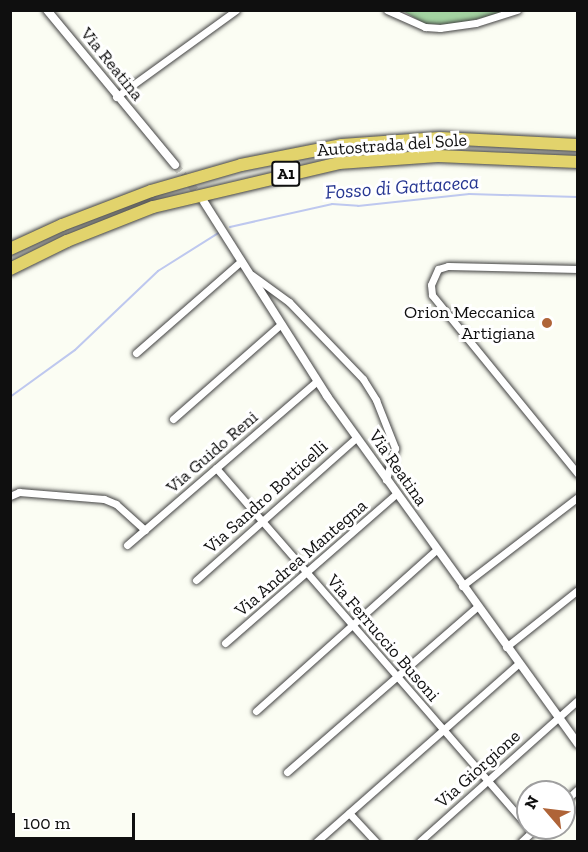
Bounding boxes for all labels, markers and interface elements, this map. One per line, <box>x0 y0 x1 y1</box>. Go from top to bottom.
street label: Via Reatina <box>76 23 148 105</box>
street label: Autostrada del Sole <box>316 129 468 161</box>
road number: A1 <box>271 161 301 187</box>
water label: Fosso di Gattaceca <box>324 170 480 204</box>
place label: Orion Meccanica Artigiana <box>404 302 535 344</box>
marker: Orion Meccanica Artigiana <box>540 316 554 330</box>
street label: Via Guido Reni <box>162 406 262 498</box>
street label: Via Reatina <box>364 426 432 510</box>
street label: Via Sandro Botticelli <box>200 436 332 558</box>
street label: Via Andrea Mantegna <box>230 495 372 621</box>
street label: Via Ferruccio Busoni <box>322 570 444 706</box>
street label: Via Giorgione <box>431 725 525 813</box>
north arrow <box>516 780 576 840</box>
text: N <box>520 792 543 812</box>
scale bar <box>15 801 138 839</box>
text: 100 m <box>23 812 70 834</box>

